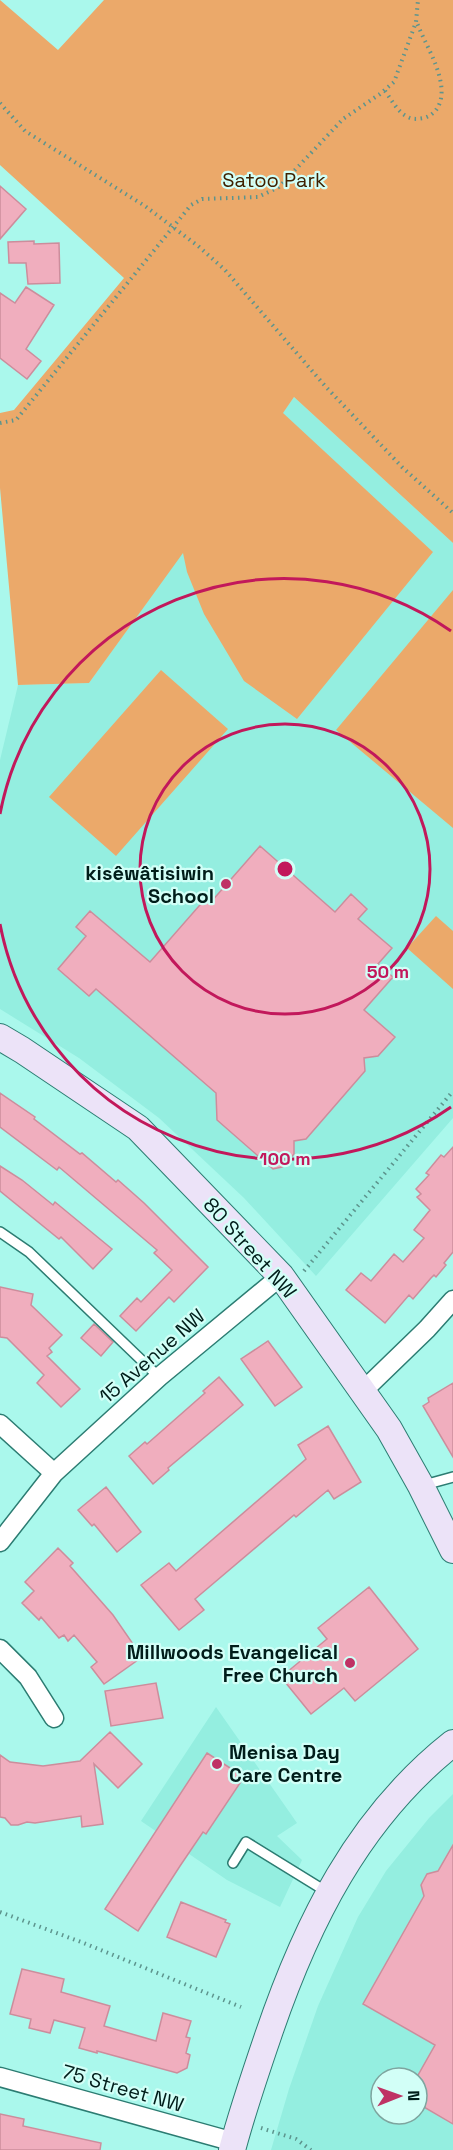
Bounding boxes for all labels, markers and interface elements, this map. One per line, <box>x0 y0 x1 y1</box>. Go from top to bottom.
park label: Satoo Park <box>222 167 326 193</box>
centre of rings <box>275 859 295 879</box>
place label: kisêwâtisiwin School <box>85 860 214 909</box>
marker: kisêwâtisiwin School <box>219 877 233 891</box>
text: 50 m <box>367 960 409 983</box>
text: 100 m <box>259 1147 311 1170</box>
street label: 80 Street NW <box>198 1192 302 1304</box>
street label: 15 Avenue NW <box>94 1303 210 1409</box>
place label: Millwoods Evangelical Free Church <box>127 1639 338 1688</box>
marker: Millwoods Evangelical Free Church <box>343 1656 357 1670</box>
place label: Menisa Day Care Centre <box>229 1739 342 1788</box>
marker: Menisa Day Care Centre <box>210 1757 224 1771</box>
street label: 75 Street NW <box>59 2058 187 2118</box>
north arrow <box>369 2066 429 2126</box>
text: N <box>403 2090 424 2101</box>

